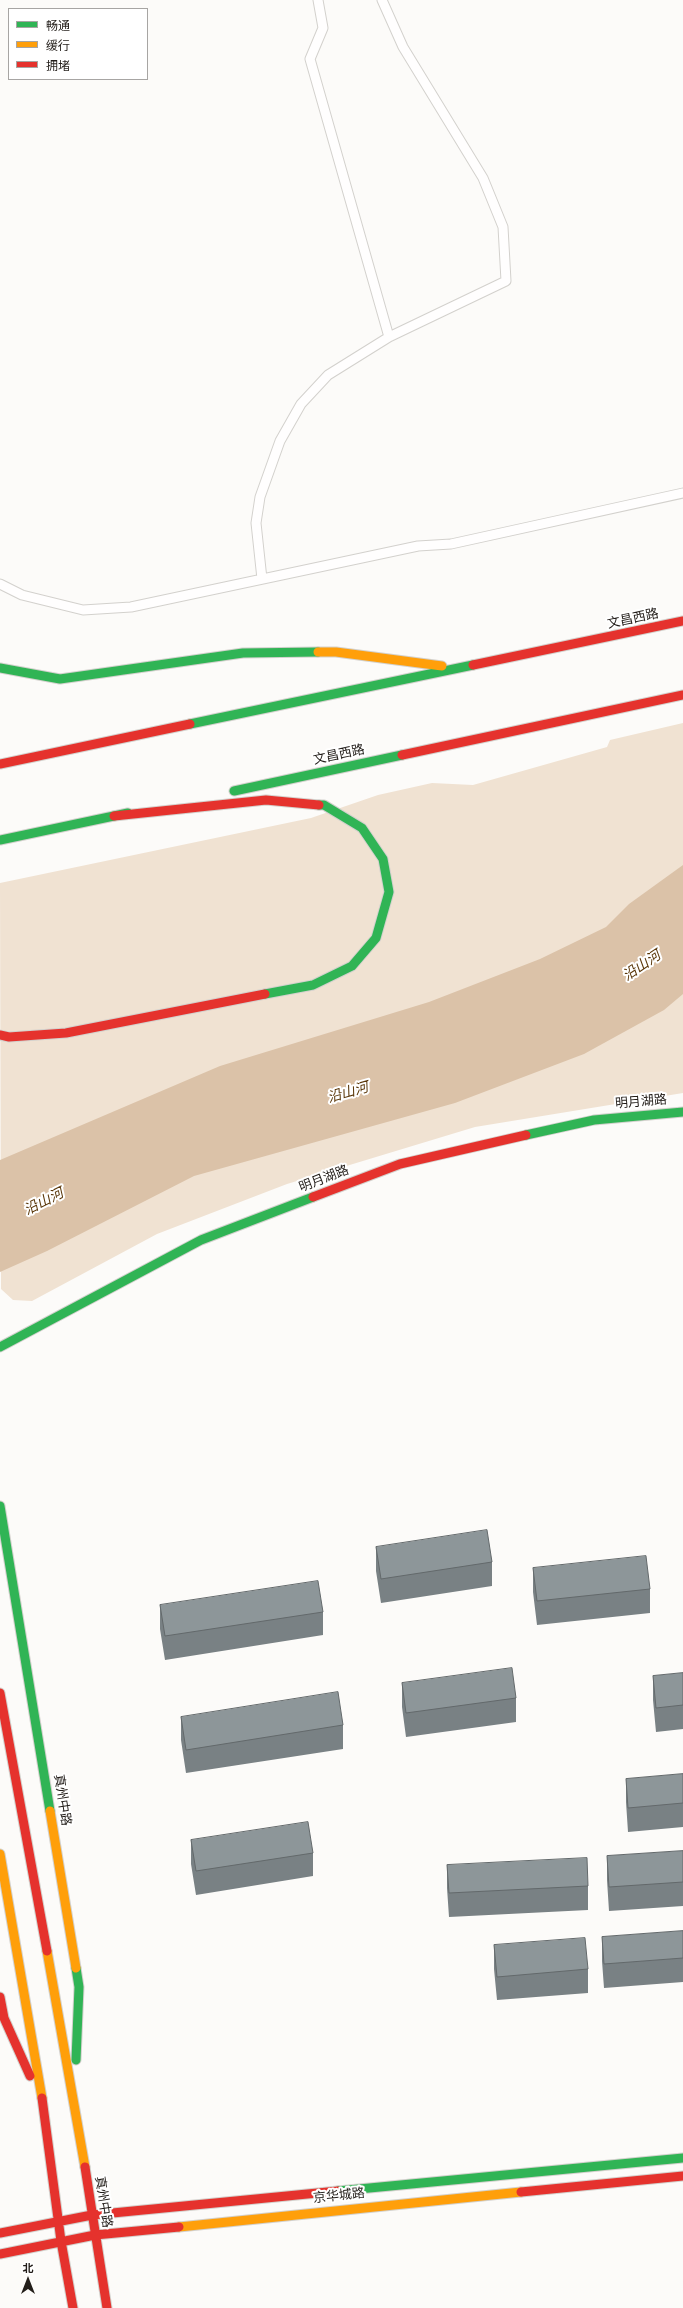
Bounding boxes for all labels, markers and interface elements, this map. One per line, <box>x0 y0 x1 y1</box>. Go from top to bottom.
legend <box>8 8 148 80</box>
text: 畅通 <box>46 19 70 33</box>
text: 缓行 <box>46 39 70 53</box>
text: 拥堵 <box>46 59 70 73</box>
street label: 文昌西路 <box>606 606 660 632</box>
street label: 文昌西路 <box>312 742 366 768</box>
water label: 沿山河 <box>620 947 664 985</box>
water label: 沿山河 <box>325 1079 371 1107</box>
street label: 明月湖路 <box>614 1092 668 1112</box>
street label: 明月湖路 <box>297 1162 351 1196</box>
water label: 沿山河 <box>21 1185 67 1219</box>
street label: 真州中路 <box>50 1773 74 1827</box>
street label: 真州中路 <box>91 2175 115 2229</box>
street label: 京华城路 <box>312 2186 366 2206</box>
north arrow <box>8 2260 48 2300</box>
text: 北 <box>23 2262 34 2274</box>

